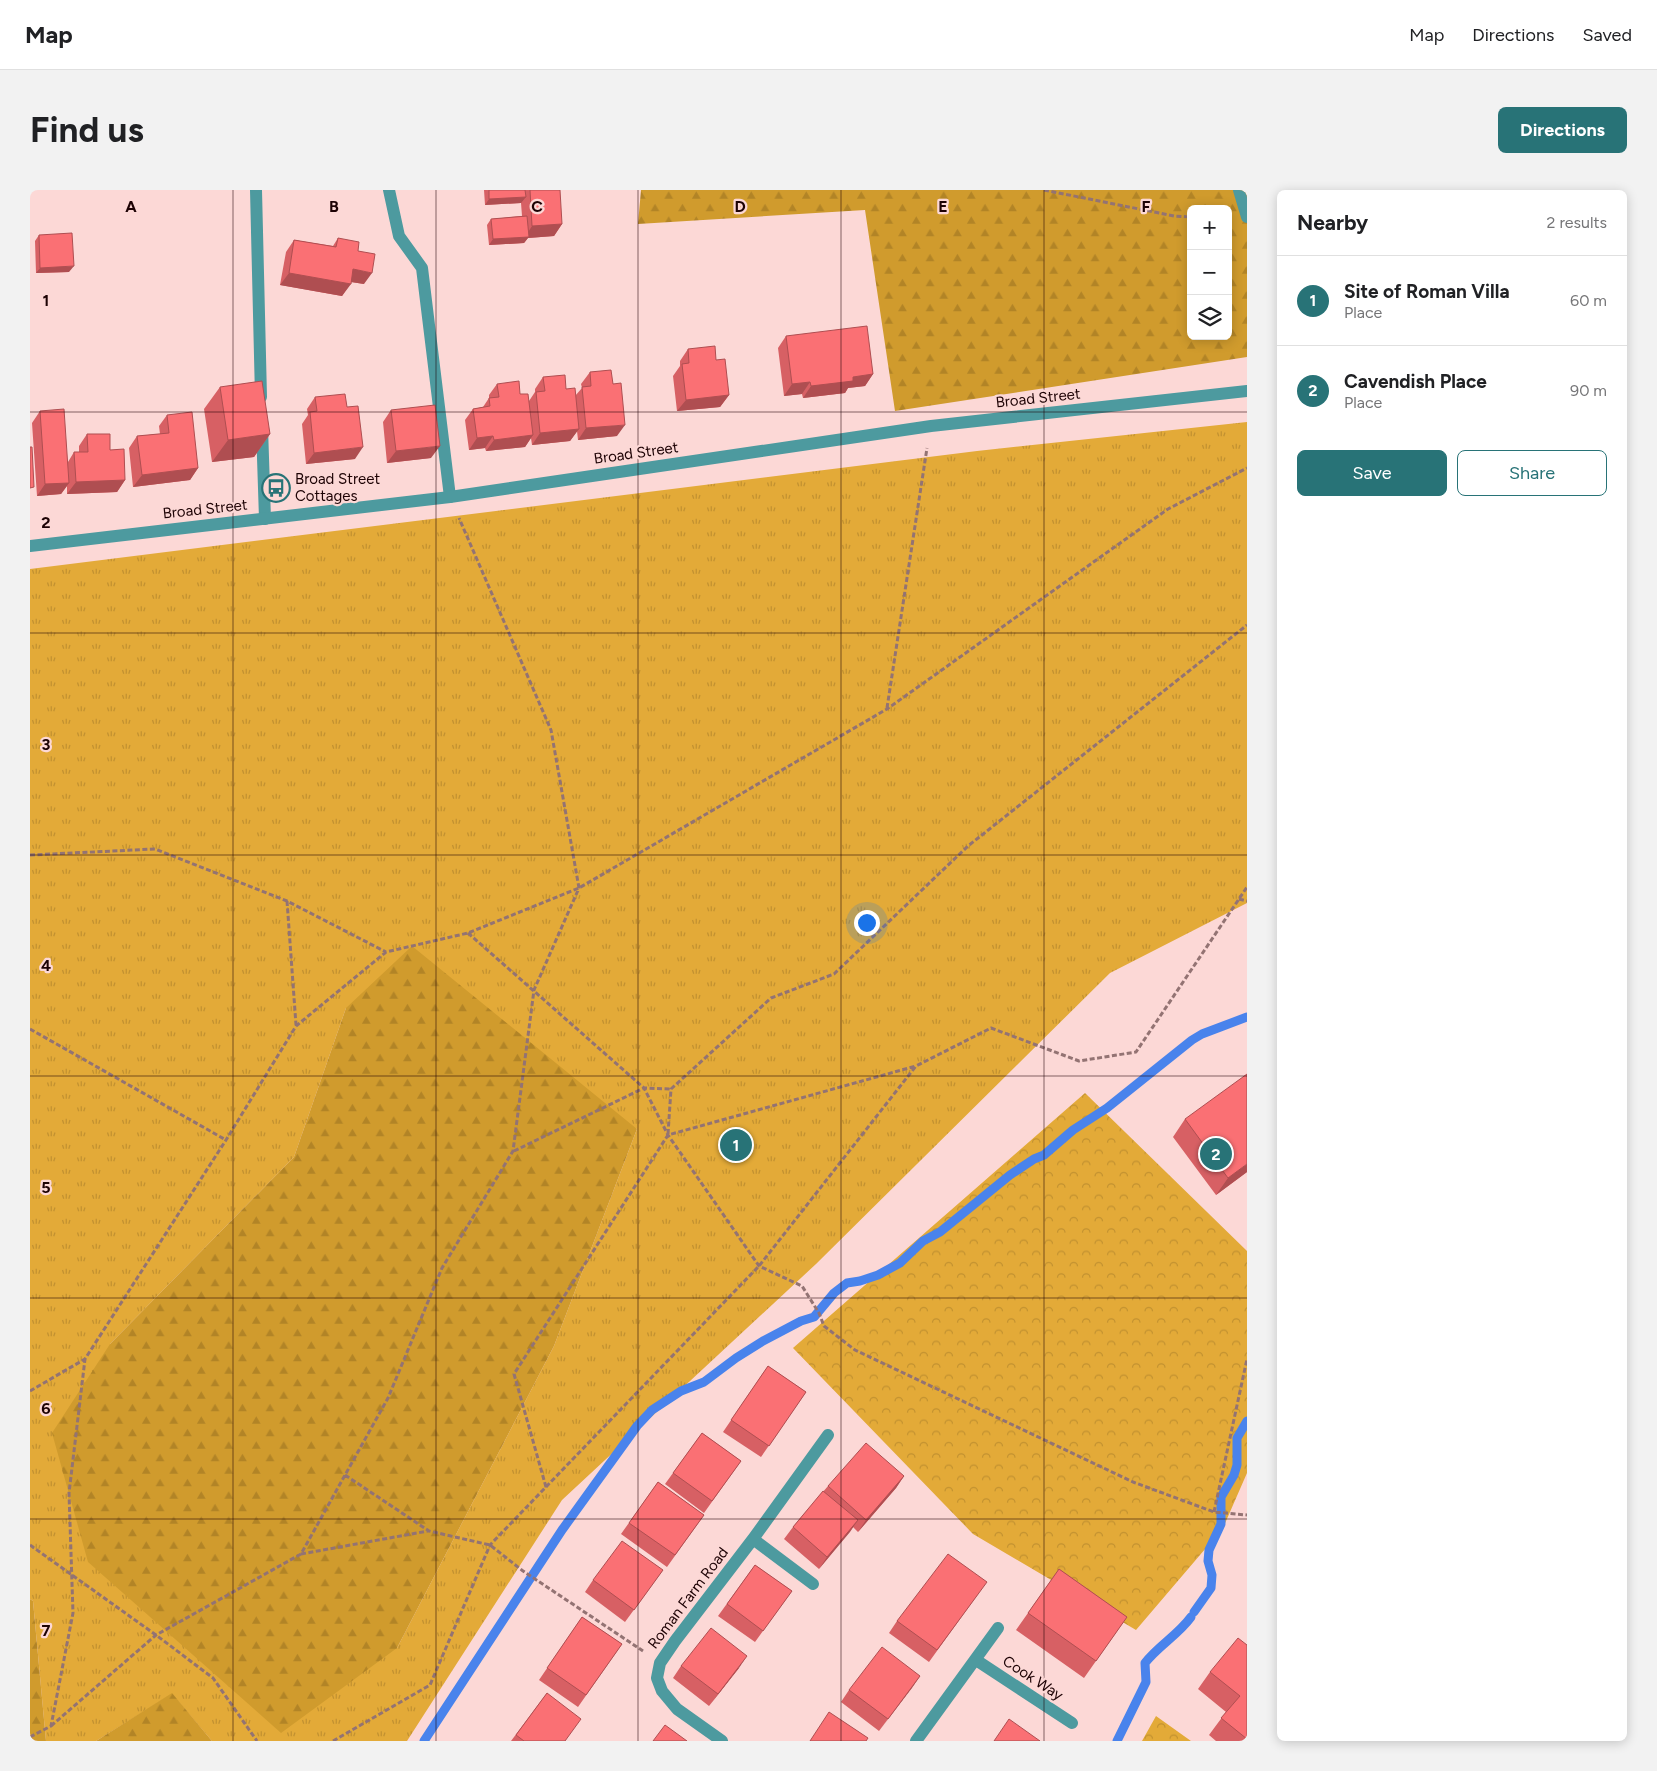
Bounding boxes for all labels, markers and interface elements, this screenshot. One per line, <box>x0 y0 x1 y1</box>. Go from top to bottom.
text: Map <box>25 20 73 49</box>
text: Map <box>1409 24 1444 46</box>
text: Directions <box>1472 24 1554 46</box>
text: Saved <box>1582 24 1632 46</box>
button: Directions <box>1498 107 1627 153</box>
text: Find us <box>30 109 144 151</box>
text: A <box>125 197 137 216</box>
text: B <box>329 197 339 216</box>
text: C <box>531 197 543 216</box>
text: D <box>734 197 746 216</box>
text: E <box>938 197 948 216</box>
text: F <box>1142 197 1151 216</box>
map controls <box>1187 205 1232 340</box>
button: + <box>1187 205 1232 250</box>
text: Nearby <box>1297 210 1368 235</box>
text: 2 results <box>1547 213 1607 232</box>
button: − <box>1187 250 1232 295</box>
text: Site of Roman Villa <box>1344 280 1510 303</box>
text: 1 <box>43 291 49 310</box>
text: 1 <box>1310 291 1316 310</box>
text: 60 m <box>1570 291 1607 310</box>
button: layers <box>1187 295 1232 340</box>
text: Place <box>1344 303 1382 322</box>
text: Cavendish Place <box>1344 370 1487 393</box>
text: 2 <box>1308 381 1318 400</box>
text: 90 m <box>1570 381 1607 400</box>
street label: Broad Street <box>995 385 1082 411</box>
text: Place <box>1344 393 1382 412</box>
street label: Broad Street <box>593 438 680 468</box>
button: Save <box>1297 450 1447 496</box>
button: Share <box>1457 450 1607 496</box>
place label: Broad Street Cottages <box>295 470 380 505</box>
bus stop icon: Broad Street Cottages <box>261 473 291 503</box>
street label: Broad Street <box>162 496 249 522</box>
text: 2 <box>41 513 51 532</box>
text: 3 <box>42 735 51 754</box>
your location <box>854 910 880 936</box>
text: 4 <box>41 956 51 975</box>
pin: 1 <box>720 1126 752 1164</box>
pin: 2 <box>1200 1135 1232 1173</box>
text: 5 <box>41 1178 51 1197</box>
text: 6 <box>41 1399 51 1418</box>
street label: Roman Farm Road <box>644 1544 732 1652</box>
text: 7 <box>42 1621 51 1640</box>
street label: Cook Way <box>999 1652 1067 1704</box>

